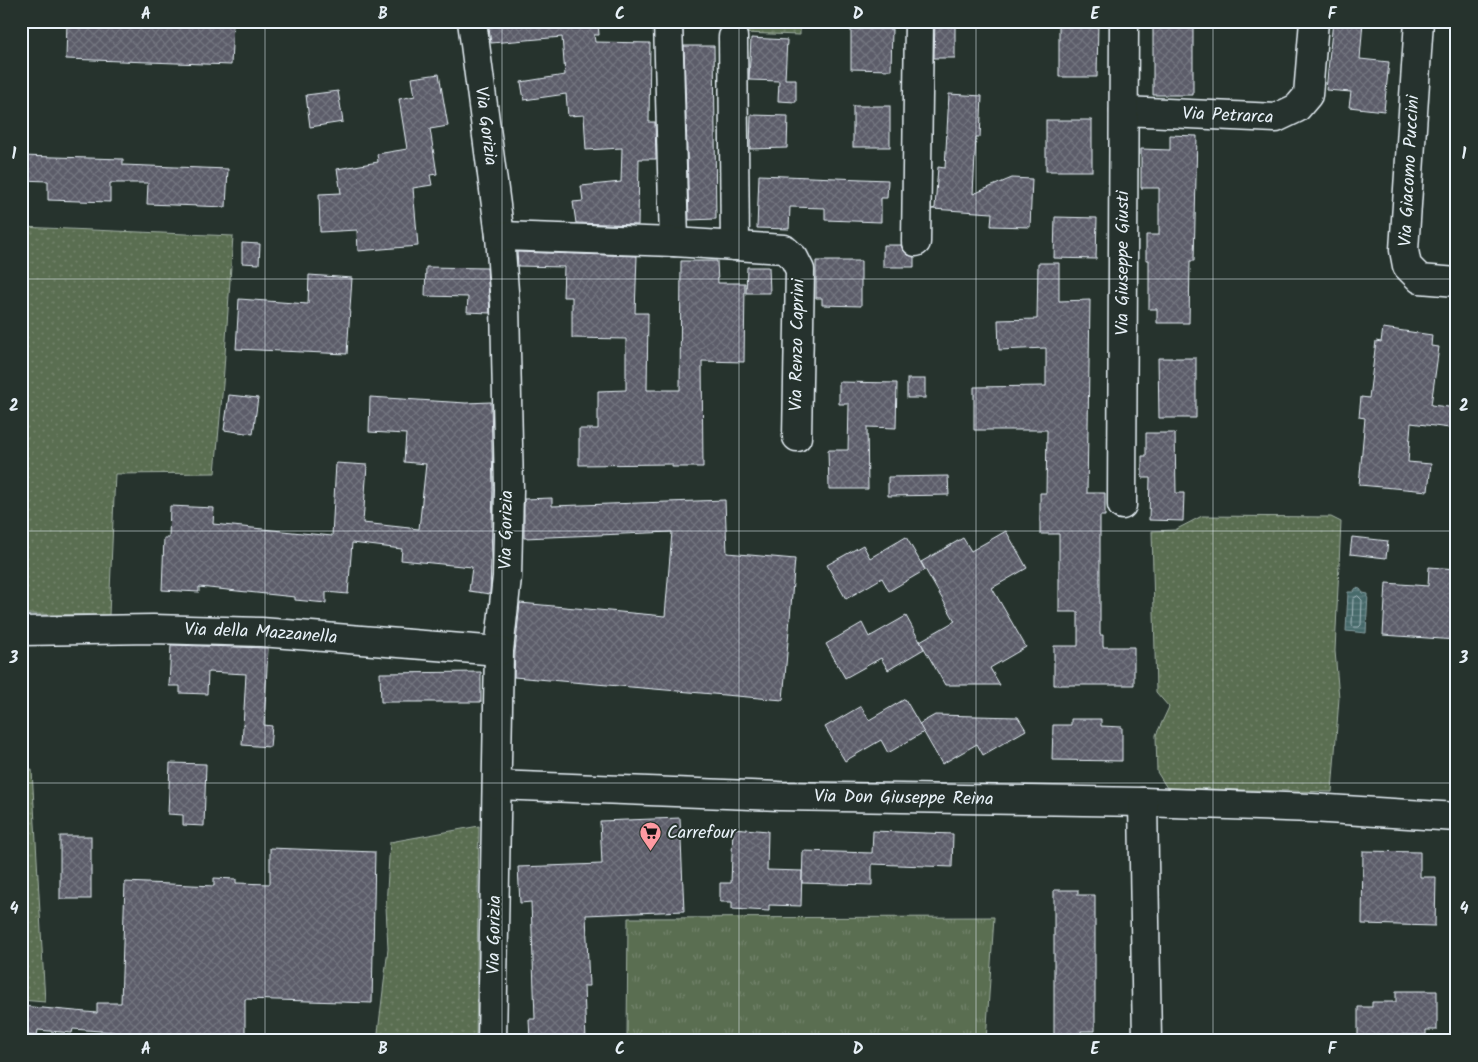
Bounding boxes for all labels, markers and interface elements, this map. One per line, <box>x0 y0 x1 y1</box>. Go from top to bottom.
text: A <box>141 2 151 27</box>
text: B <box>378 2 388 27</box>
text: C <box>615 2 625 27</box>
text: D <box>853 2 864 27</box>
text: E <box>1091 2 1101 27</box>
text: F <box>1328 2 1338 27</box>
street label: Via Gorizia <box>466 85 505 167</box>
street label: Via Giacomo Puccini <box>1392 94 1428 248</box>
street label: Via Petrarca <box>1182 99 1274 132</box>
text: 1 <box>12 142 17 167</box>
text: 1 <box>1462 142 1467 167</box>
street label: Via Giuseppe Giusti <box>1108 190 1138 335</box>
street label: Via Renzo Caprini <box>782 278 814 412</box>
text: 2 <box>9 394 19 419</box>
text: 2 <box>1459 394 1469 419</box>
street label: Via Gorizia <box>492 490 522 570</box>
street label: Via della Mazzanella <box>184 615 338 653</box>
text: 3 <box>9 646 19 671</box>
text: 3 <box>1459 646 1469 671</box>
street label: Via Don Giuseppe Reina <box>814 782 994 814</box>
place label: Carrefour <box>667 819 737 848</box>
supermarket icon: Carrefour <box>639 821 663 852</box>
street label: Via Gorizia <box>480 895 510 975</box>
text: 4 <box>10 897 19 922</box>
text: 4 <box>1460 897 1469 922</box>
text: A <box>141 1037 151 1062</box>
text: B <box>378 1037 388 1062</box>
text: C <box>615 1037 625 1062</box>
text: D <box>853 1037 864 1062</box>
text: E <box>1091 1037 1101 1062</box>
text: F <box>1328 1037 1338 1062</box>

